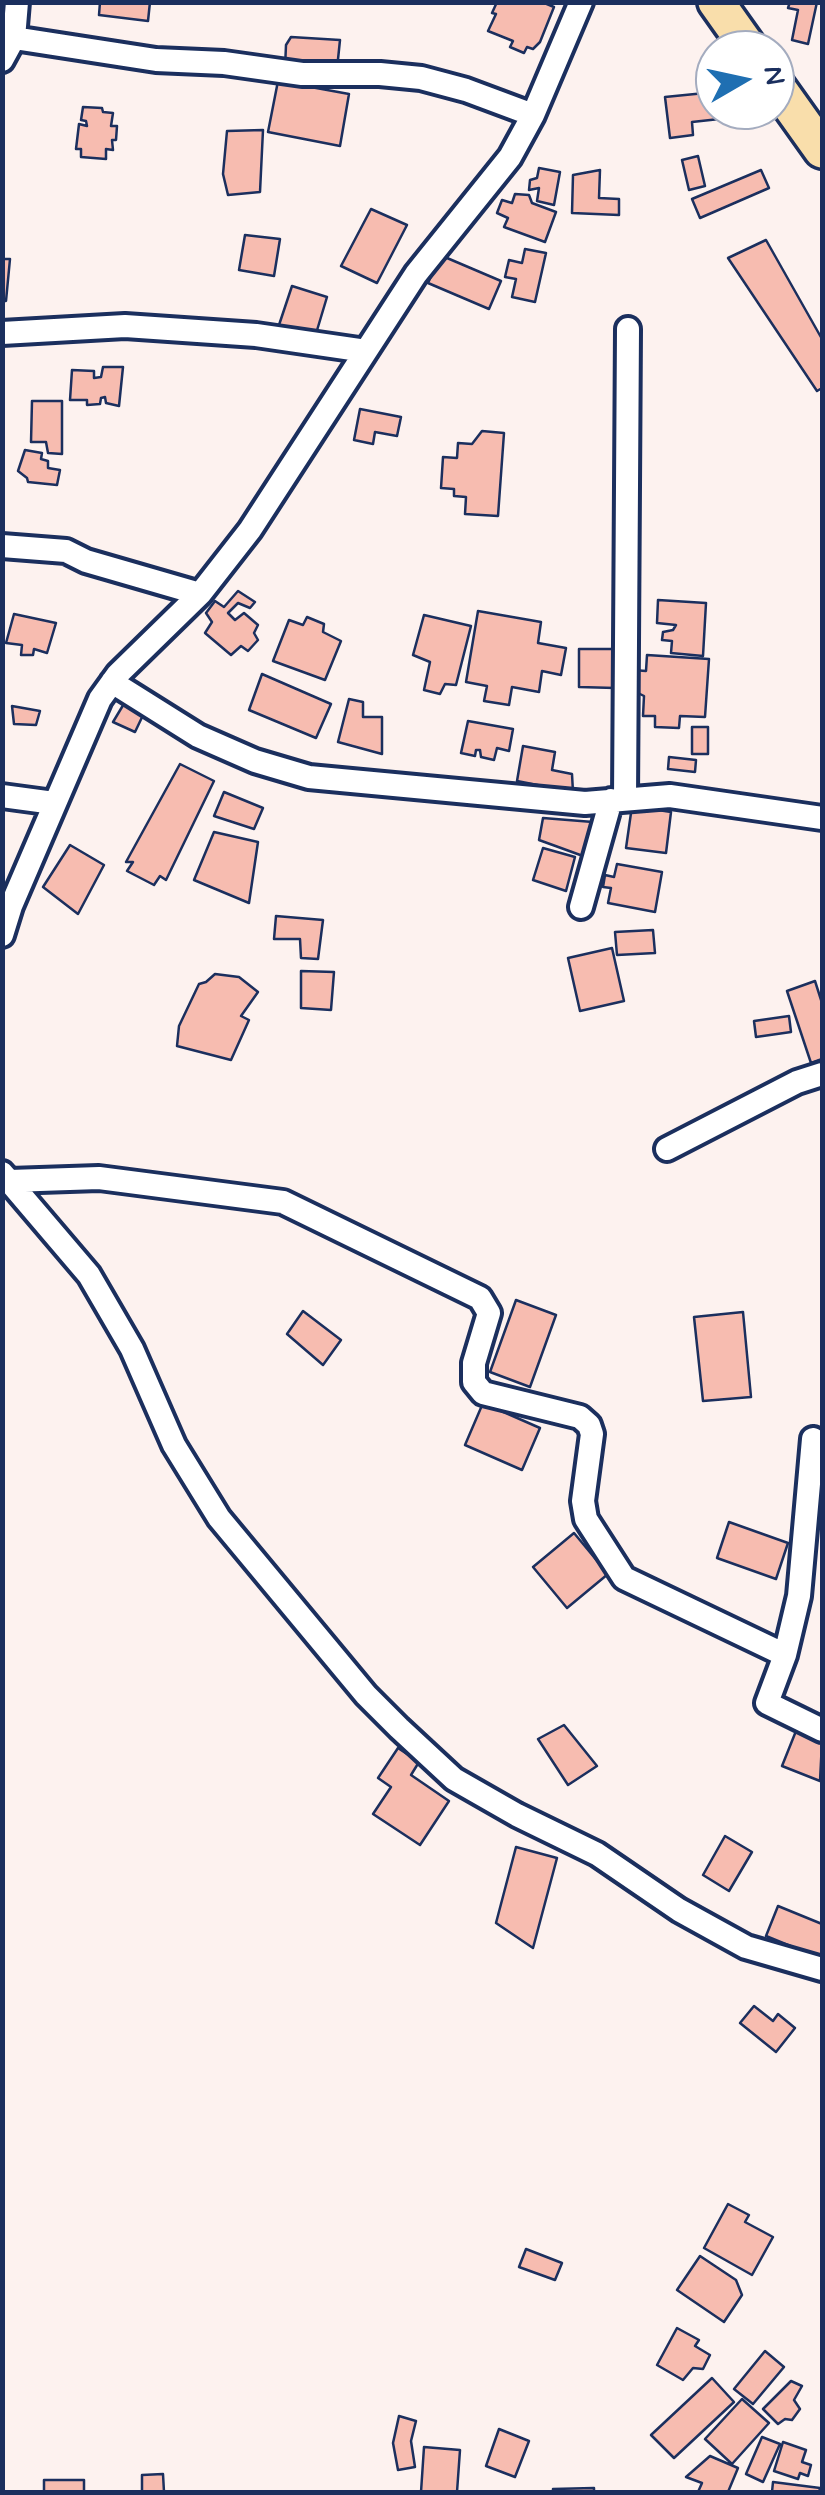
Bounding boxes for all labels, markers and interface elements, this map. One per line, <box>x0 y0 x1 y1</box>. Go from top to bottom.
north arrow <box>695 30 795 130</box>
text: N <box>753 63 793 88</box>

